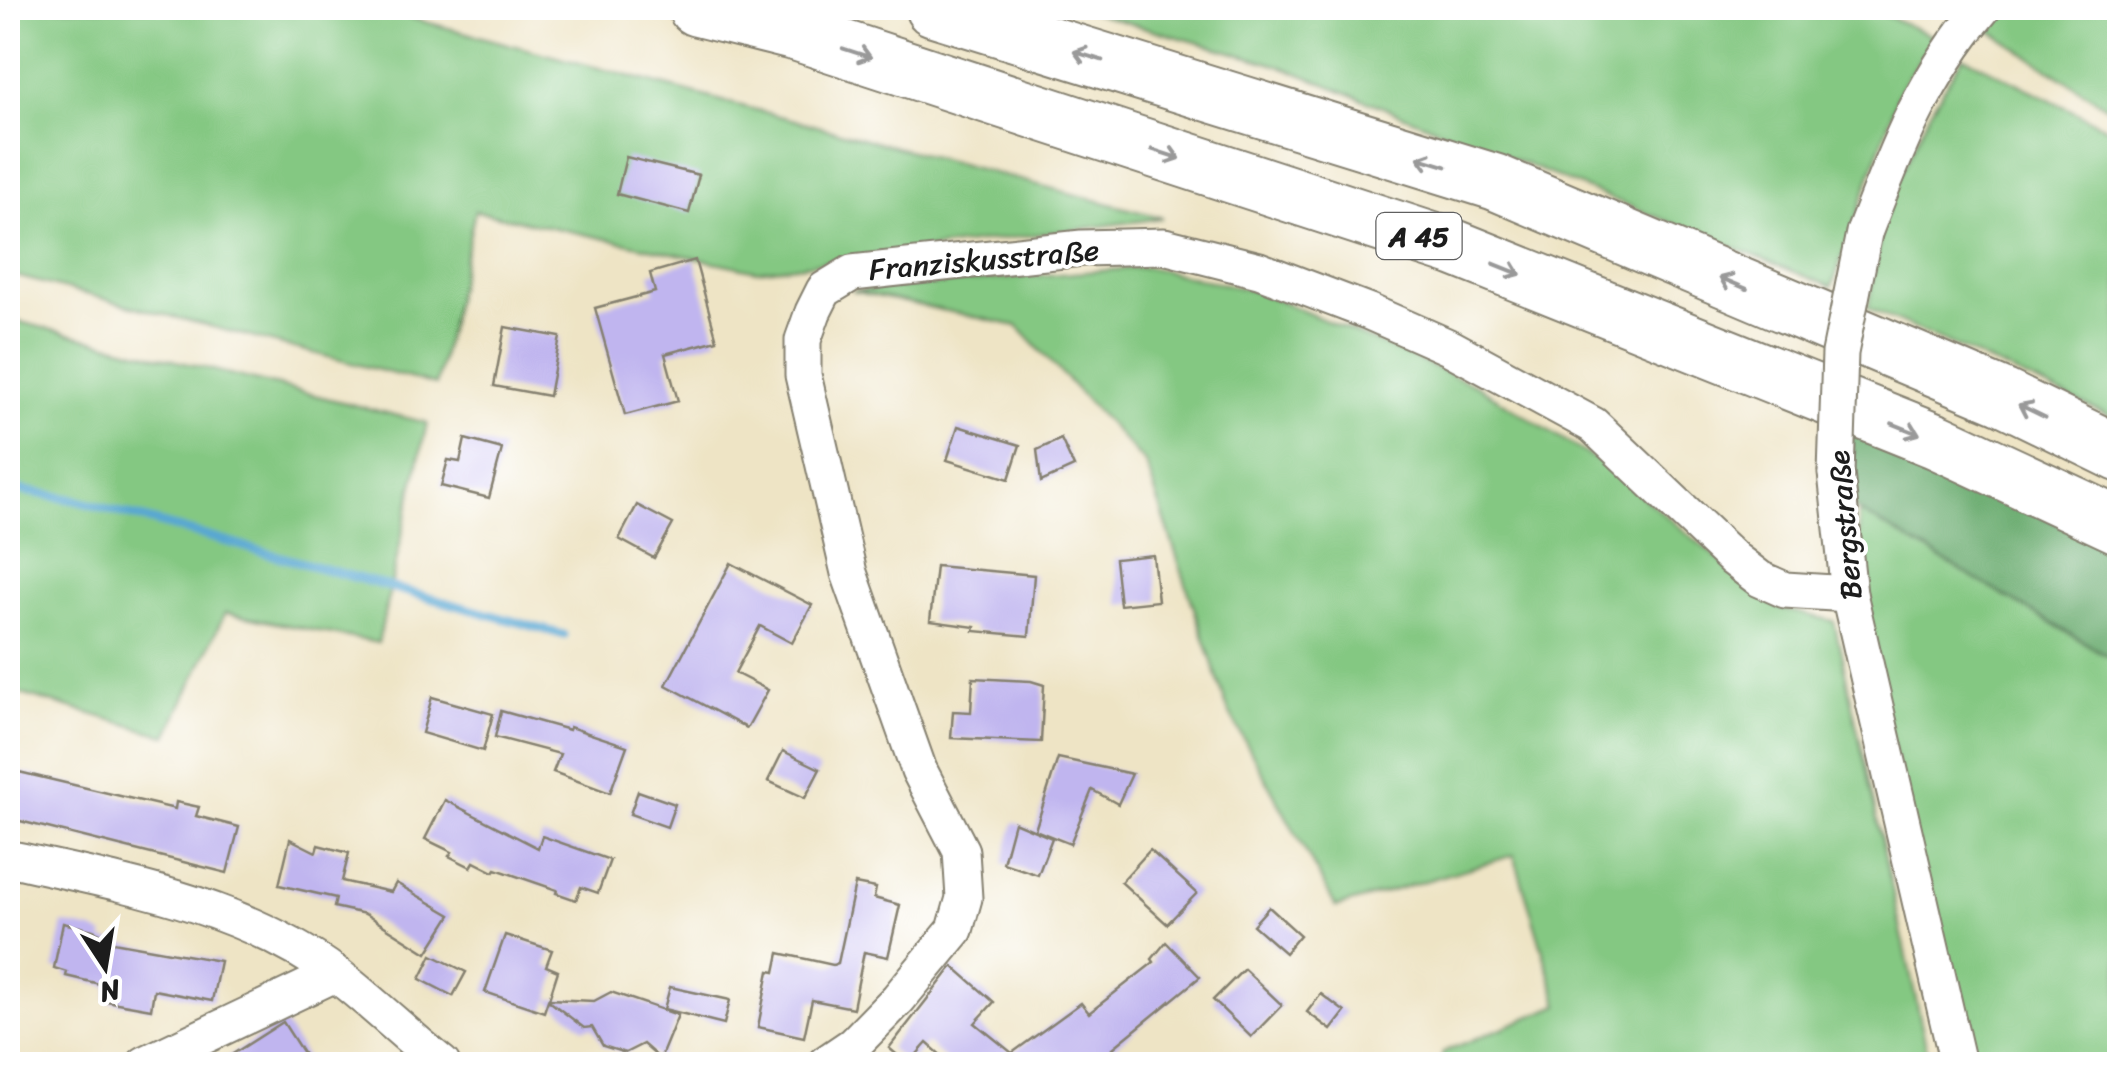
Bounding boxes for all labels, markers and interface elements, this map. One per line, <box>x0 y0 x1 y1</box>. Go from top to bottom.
one-way arrow <box>841 45 873 63</box>
one-way arrow <box>1073 45 1104 63</box>
one-way arrow <box>1150 146 1182 164</box>
one-way arrow <box>1416 152 1448 170</box>
road number: A 45 <box>1376 213 1462 259</box>
street label: Franziskusstraße <box>867 223 1101 297</box>
one-way arrow <box>1491 261 1522 279</box>
one-way arrow <box>1718 273 1749 291</box>
one-way arrow <box>2018 400 2048 419</box>
one-way arrow <box>1891 422 1921 440</box>
street label: Bergstraße <box>1812 448 1878 602</box>
north arrow <box>55 917 155 1017</box>
text: N <box>95 965 126 1017</box>

